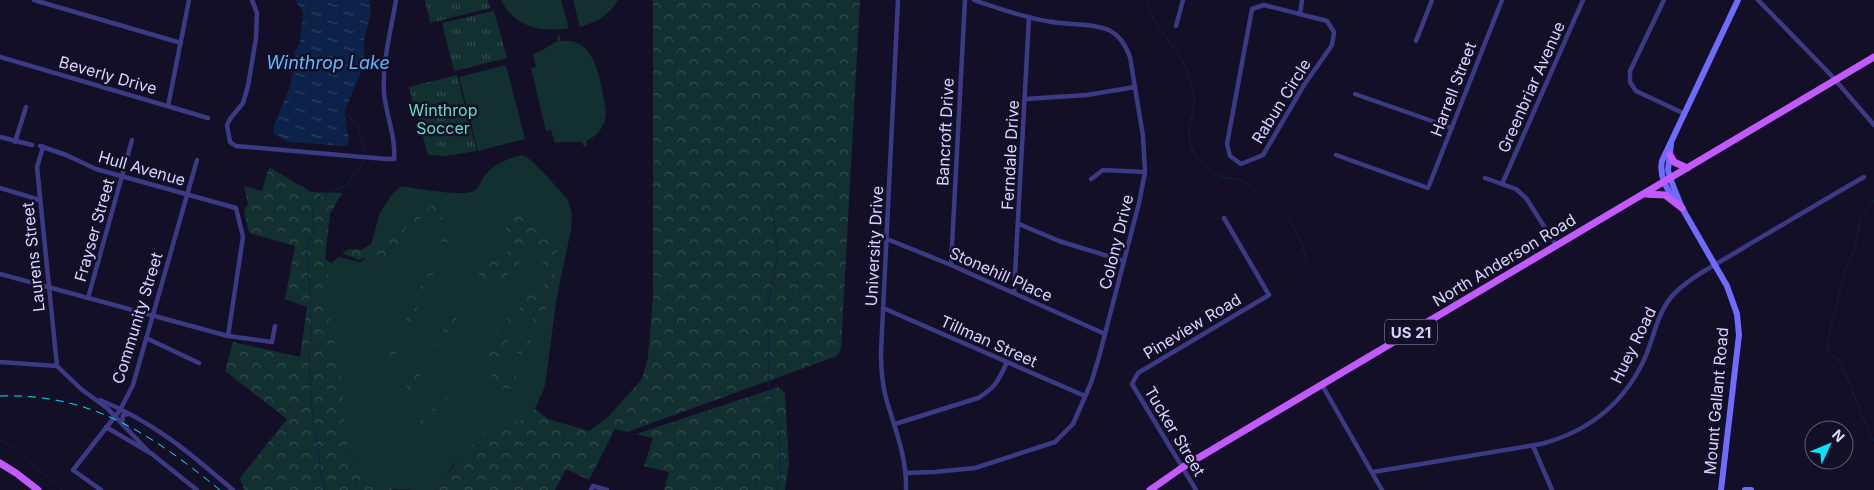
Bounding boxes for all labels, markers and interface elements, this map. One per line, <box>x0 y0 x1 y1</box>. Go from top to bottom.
street label: Greenbriar Avenue <box>1493 18 1569 156</box>
street label: Harrell Street <box>1426 39 1480 139</box>
street label: Beverly Drive <box>57 51 159 99</box>
water label: Winthrop Lake <box>266 52 390 73</box>
street label: Rabun Circle <box>1247 55 1315 147</box>
street label: Bancroft Drive <box>932 77 958 187</box>
park label: Winthrop Soccer <box>409 100 477 138</box>
street label: Ferndale Drive <box>997 100 1023 210</box>
street label: Hull Avenue <box>96 146 188 190</box>
street label: Frayser Street <box>70 176 118 284</box>
street label: University Drive <box>861 185 887 307</box>
street label: Colony Drive <box>1095 192 1137 292</box>
street label: Laurens Street <box>17 201 49 313</box>
street label: North Anderson Road <box>1429 209 1579 311</box>
street label: Stonehill Place <box>946 242 1056 306</box>
street label: Community Street <box>108 250 166 386</box>
street label: Pineview Road <box>1139 289 1245 363</box>
street label: Huey Road <box>1606 304 1660 386</box>
street label: Tillman Street <box>937 311 1041 371</box>
road number: US 21 <box>1385 320 1437 344</box>
street label: Mount Gallant Road <box>1700 326 1732 476</box>
street label: Tucker Street <box>1140 382 1210 480</box>
north arrow <box>1804 420 1854 470</box>
text: N <box>1829 426 1849 445</box>

